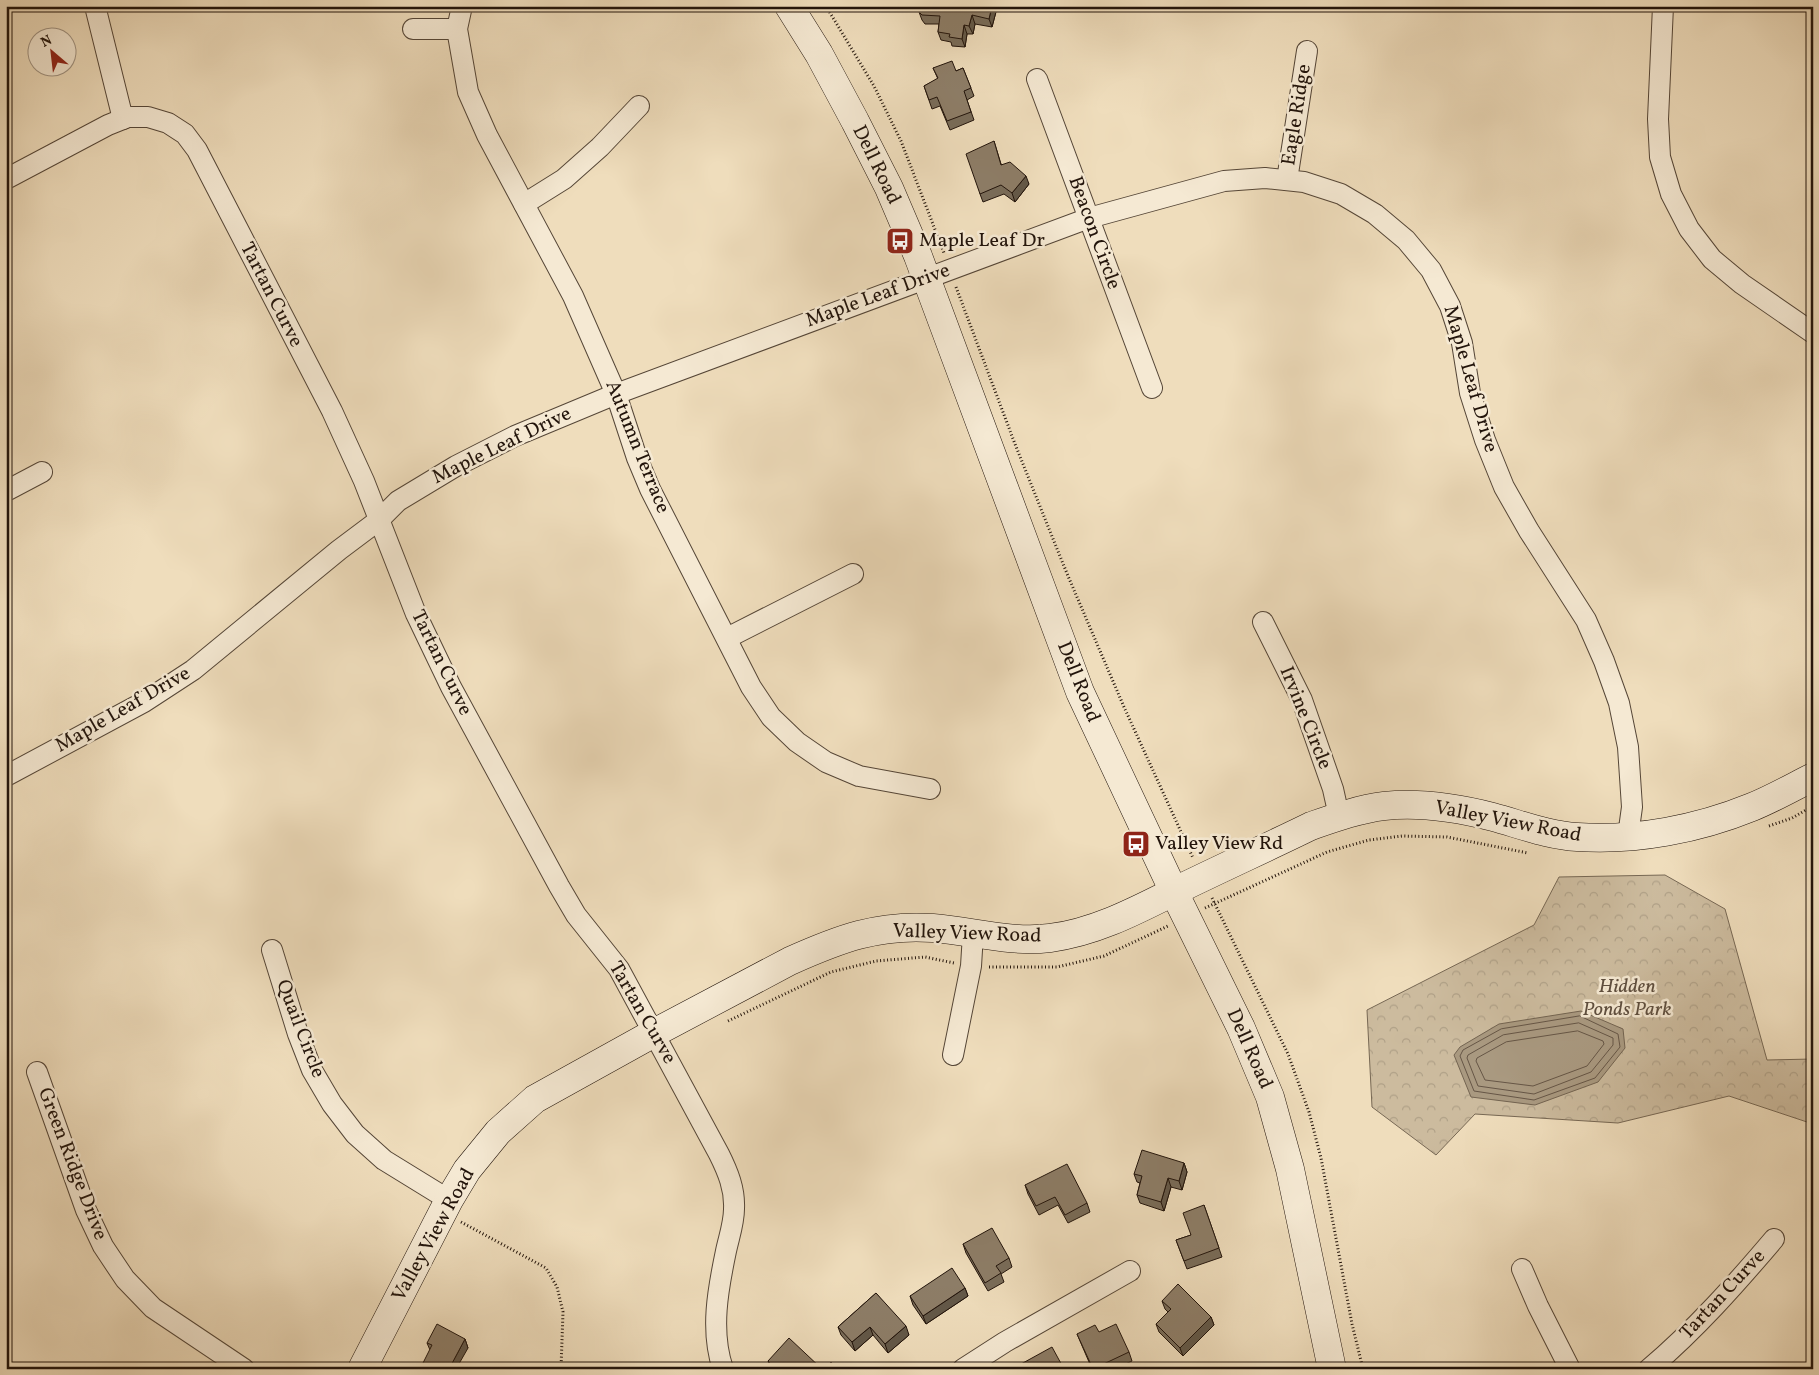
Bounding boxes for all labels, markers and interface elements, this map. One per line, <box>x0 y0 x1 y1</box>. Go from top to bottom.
north arrow <box>28 28 78 78</box>
text: N <box>38 31 56 53</box>
street label: Eagle Ridge <box>1275 62 1319 168</box>
street label: Dell Road <box>845 121 907 209</box>
street label: Beacon Circle <box>1061 172 1127 294</box>
bus stop icon: Maple Leaf Dr <box>885 226 915 256</box>
place label: Maple Leaf Dr <box>919 227 1045 255</box>
street label: Tartan Curve <box>233 238 309 352</box>
street label: Maple Leaf Drive <box>802 257 954 335</box>
street label: Maple Leaf Drive <box>1436 302 1504 456</box>
street label: Autumn Terrace <box>598 376 676 518</box>
street label: Maple Leaf Drive <box>428 400 576 492</box>
street label: Tartan Curve <box>403 605 479 721</box>
street label: Dell Road <box>1049 637 1107 727</box>
street label: Maple Leaf Drive <box>50 660 196 760</box>
street label: Irvine Circle <box>1272 662 1338 774</box>
street label: Valley View Road <box>1432 794 1584 850</box>
bus stop icon: Valley View Rd <box>1121 829 1151 859</box>
place label: Valley View Rd <box>1155 830 1283 858</box>
street label: Valley View Road <box>892 917 1042 951</box>
street label: Tartan Curve <box>601 956 683 1070</box>
park label: Hidden Ponds Park <box>1583 973 1671 1024</box>
street label: Quail Circle <box>268 976 332 1082</box>
street label: Dell Road <box>1219 1004 1279 1094</box>
street label: Green Ridge Drive <box>30 1084 114 1244</box>
street label: Valley View Road <box>386 1163 482 1307</box>
street label: Tartan Curve <box>1674 1244 1772 1346</box>

